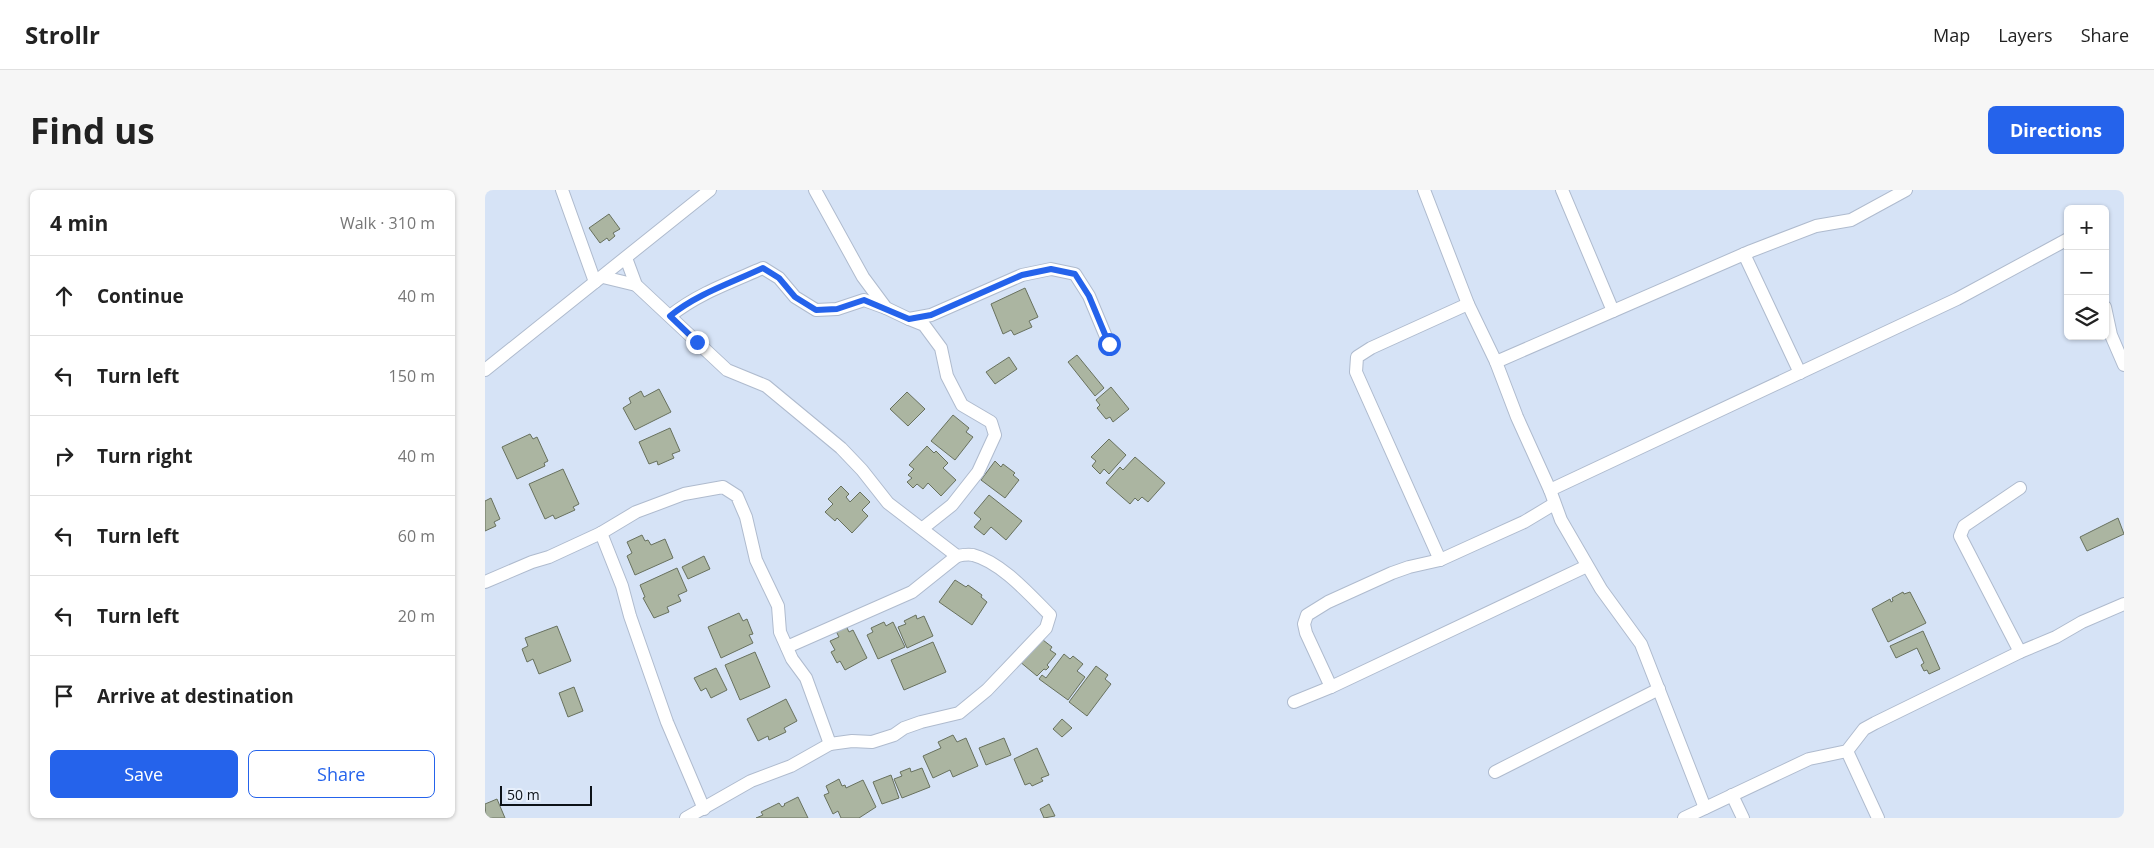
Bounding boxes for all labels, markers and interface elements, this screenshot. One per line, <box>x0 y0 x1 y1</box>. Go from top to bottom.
text: Strollr <box>25 18 100 51</box>
text: Map <box>1933 23 1970 47</box>
text: Layers <box>1998 23 2053 47</box>
text: Share <box>2081 23 2129 47</box>
button: Directions <box>1988 106 2124 154</box>
text: Find us <box>30 107 155 154</box>
map controls <box>2064 205 2109 340</box>
button: + <box>2064 205 2109 250</box>
text: 4 min <box>50 209 108 237</box>
text: Walk · 310 m <box>340 212 435 234</box>
button: − <box>2064 250 2109 295</box>
icon: ahead <box>50 282 78 310</box>
text: Continue <box>97 283 184 309</box>
text: 40 m <box>398 285 435 307</box>
button: layers <box>2064 295 2109 340</box>
route end <box>686 331 709 354</box>
route start <box>1098 333 1121 356</box>
icon: left <box>50 362 78 390</box>
text: Turn left <box>97 363 179 389</box>
text: 150 m <box>389 365 435 387</box>
icon: right <box>50 442 78 470</box>
text: Turn right <box>97 443 192 469</box>
text: 40 m <box>398 445 435 467</box>
icon: left <box>50 522 78 550</box>
text: Turn left <box>97 523 179 549</box>
text: 60 m <box>398 525 435 547</box>
icon: left <box>50 602 78 630</box>
text: Turn left <box>97 603 179 629</box>
text: 20 m <box>398 605 435 627</box>
icon: arrive <box>50 682 78 710</box>
text: Arrive at destination <box>97 683 294 709</box>
button: Save <box>50 750 238 798</box>
button: Share <box>248 750 435 798</box>
scale bar <box>500 783 593 806</box>
text: 50 m <box>507 785 540 804</box>

